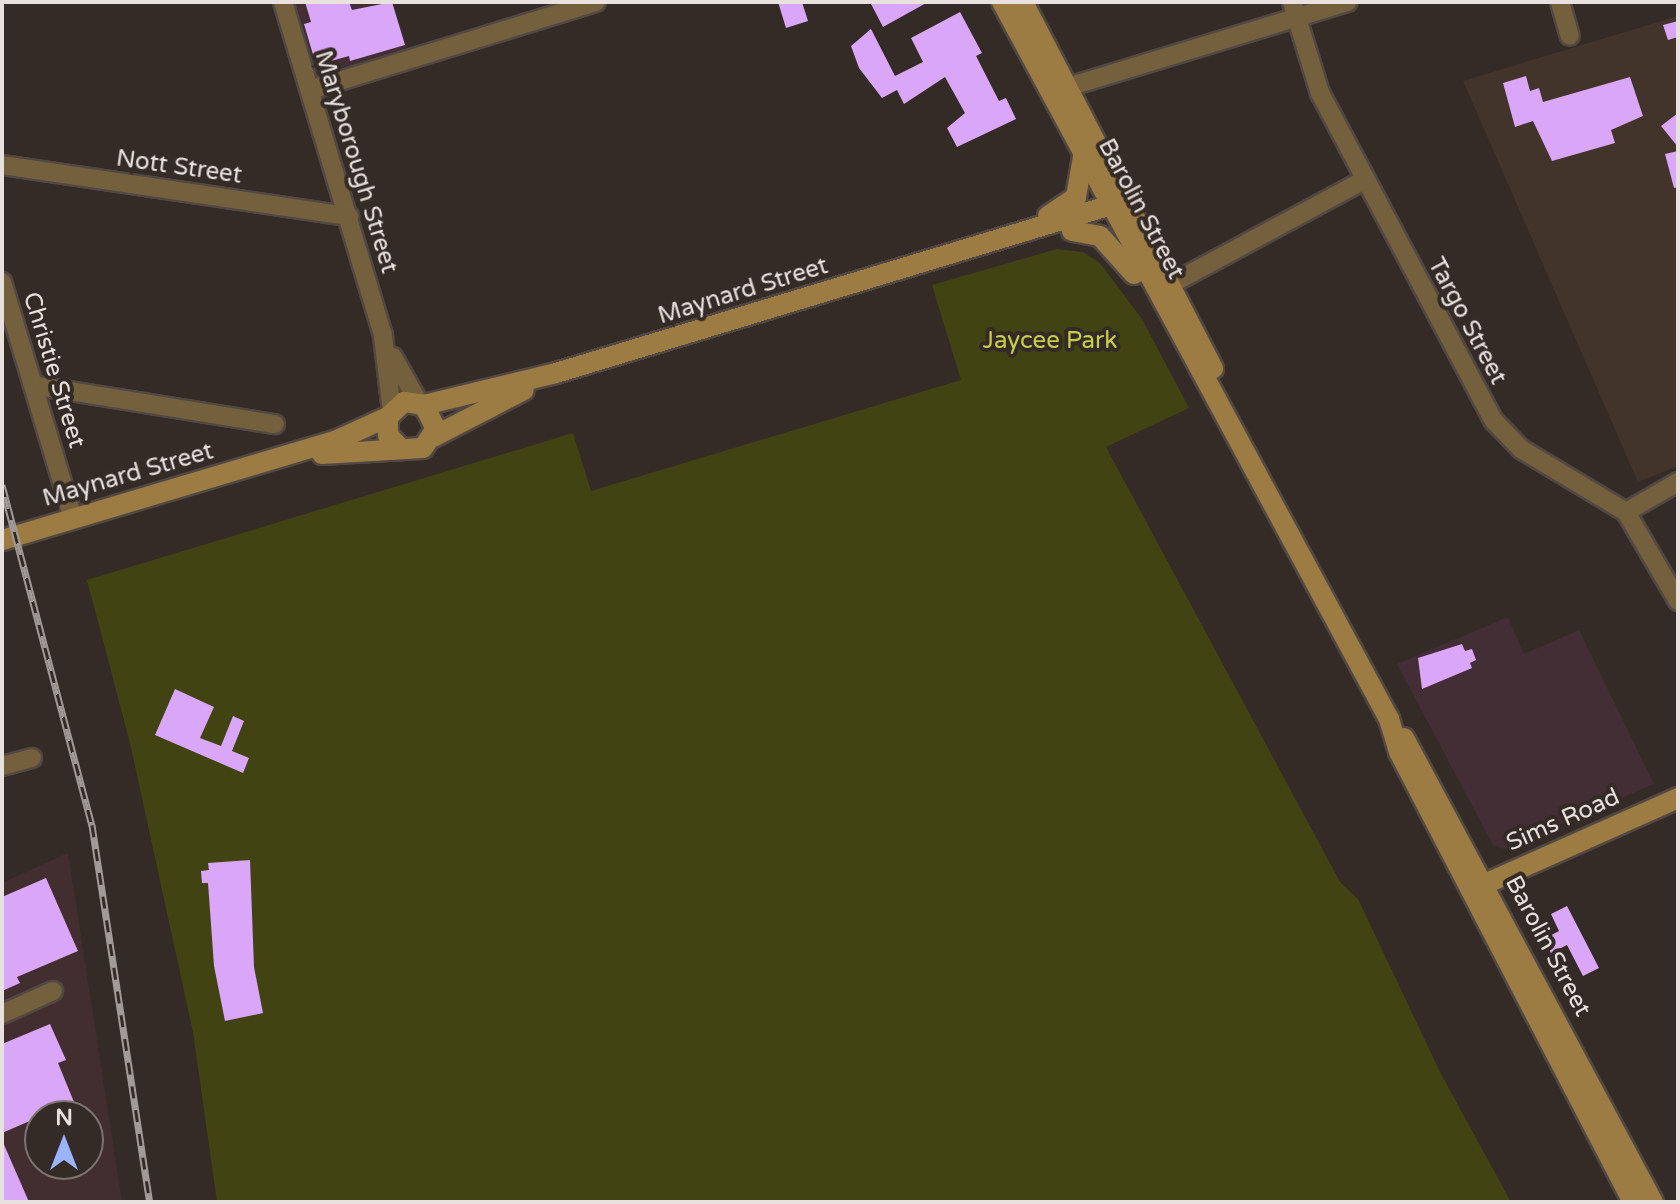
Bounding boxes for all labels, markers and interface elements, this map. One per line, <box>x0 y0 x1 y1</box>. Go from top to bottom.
street label: Maryborough Street <box>308 47 404 277</box>
street label: Barolin Street <box>1092 134 1190 284</box>
street label: Nott Street <box>114 144 244 190</box>
street label: Maynard Street <box>655 251 831 331</box>
street label: Targo Street <box>1422 253 1512 389</box>
street label: Christie Street <box>17 289 91 451</box>
park label: Jaycee Park <box>983 327 1117 355</box>
street label: Maynard Street <box>39 437 217 513</box>
street label: Sims Road <box>1502 782 1624 858</box>
street label: Barolin Street <box>1499 871 1597 1021</box>
north arrow <box>24 1100 104 1180</box>
text: N <box>55 1105 73 1131</box>

